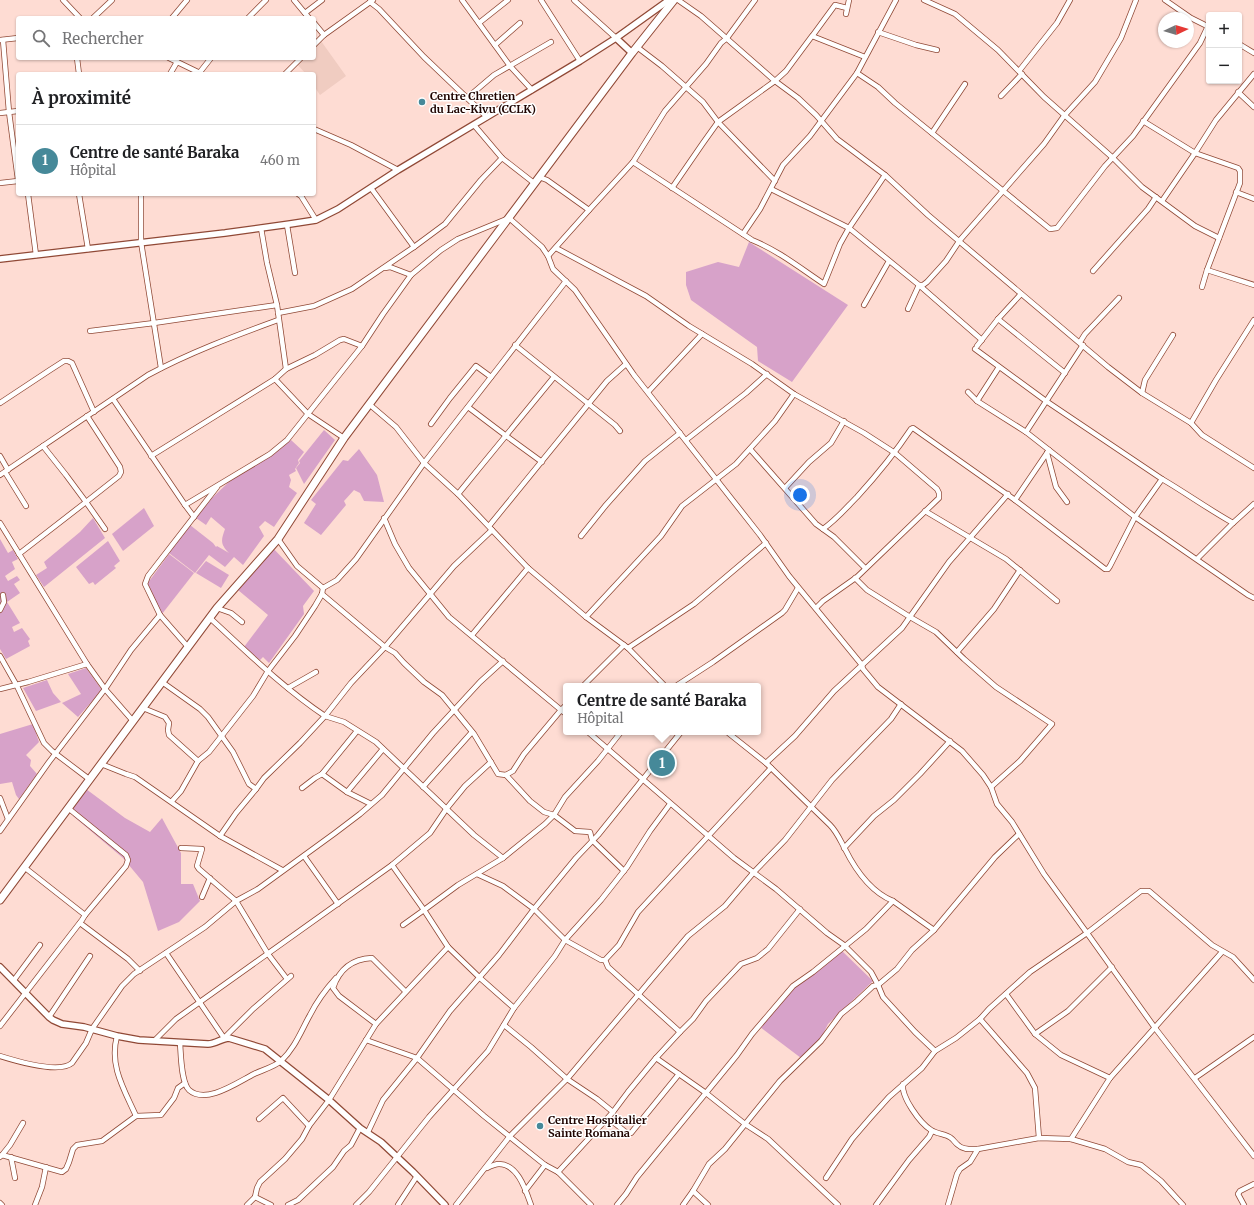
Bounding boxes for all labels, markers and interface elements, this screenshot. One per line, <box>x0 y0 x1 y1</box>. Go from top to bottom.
north arrow <box>1158 12 1194 48</box>
map controls <box>1206 12 1242 84</box>
button: + <box>1206 12 1242 48</box>
search box <box>16 16 316 60</box>
icon: search <box>30 27 52 49</box>
text: Rechercher <box>62 29 144 48</box>
button: − <box>1206 48 1242 84</box>
text: À proximité <box>32 87 131 109</box>
place label: Centre Chretien du Lac-Kivu (CCLK) <box>430 89 536 116</box>
marker: Centre Chretien du Lac-Kivu (CCLK) <box>417 97 427 107</box>
text: Centre de santé Baraka <box>70 143 239 162</box>
text: 1 <box>42 152 48 169</box>
text: 460 m <box>260 152 300 169</box>
text: Hôpital <box>70 162 116 179</box>
your location <box>790 485 810 505</box>
popup <box>563 683 761 735</box>
text: Centre de santé Baraka <box>577 691 747 710</box>
text: Hôpital <box>577 710 623 727</box>
pin: 1 <box>649 748 675 778</box>
place label: Centre Hospitalier Sainte Romana <box>548 1113 647 1140</box>
marker: Centre Hospitalier Sainte Romana <box>535 1121 545 1131</box>

